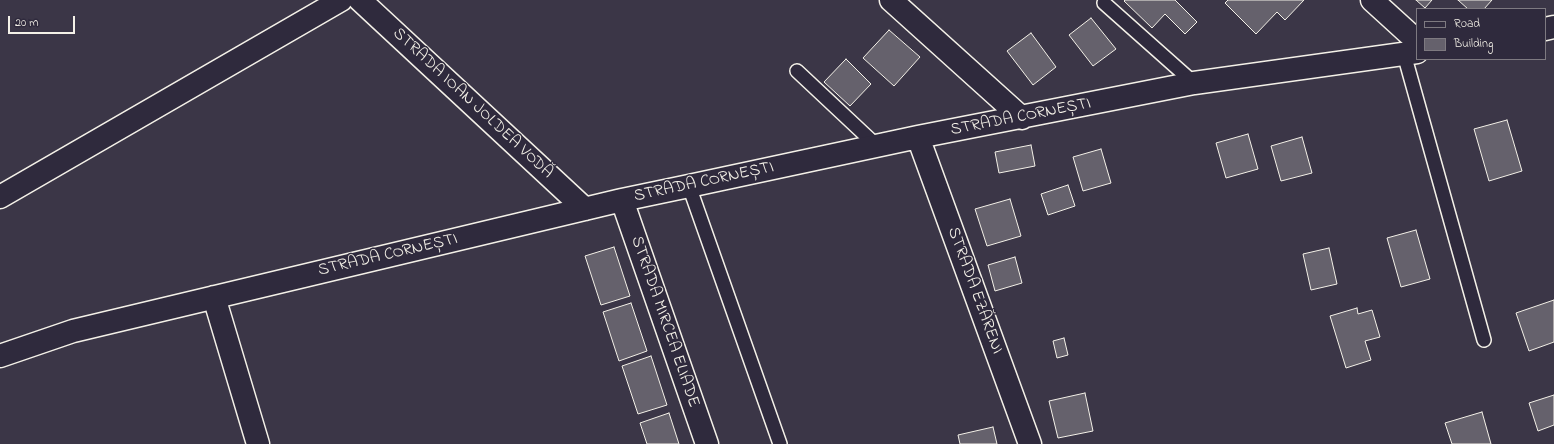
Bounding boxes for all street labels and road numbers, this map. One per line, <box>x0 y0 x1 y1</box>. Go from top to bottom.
street label: STRADA IOAN JOLDEA VODĂ <box>387 24 557 184</box>
street label: STRADA CORNEȘTI <box>949 94 1093 142</box>
street label: STRADA CORNEȘTI <box>632 158 776 208</box>
street label: STRADA EZĂRENI <box>942 225 1006 357</box>
street label: STRADA CORNEȘTI <box>316 230 460 282</box>
street label: STRADA MIRCEA ELIADE <box>625 234 703 410</box>

